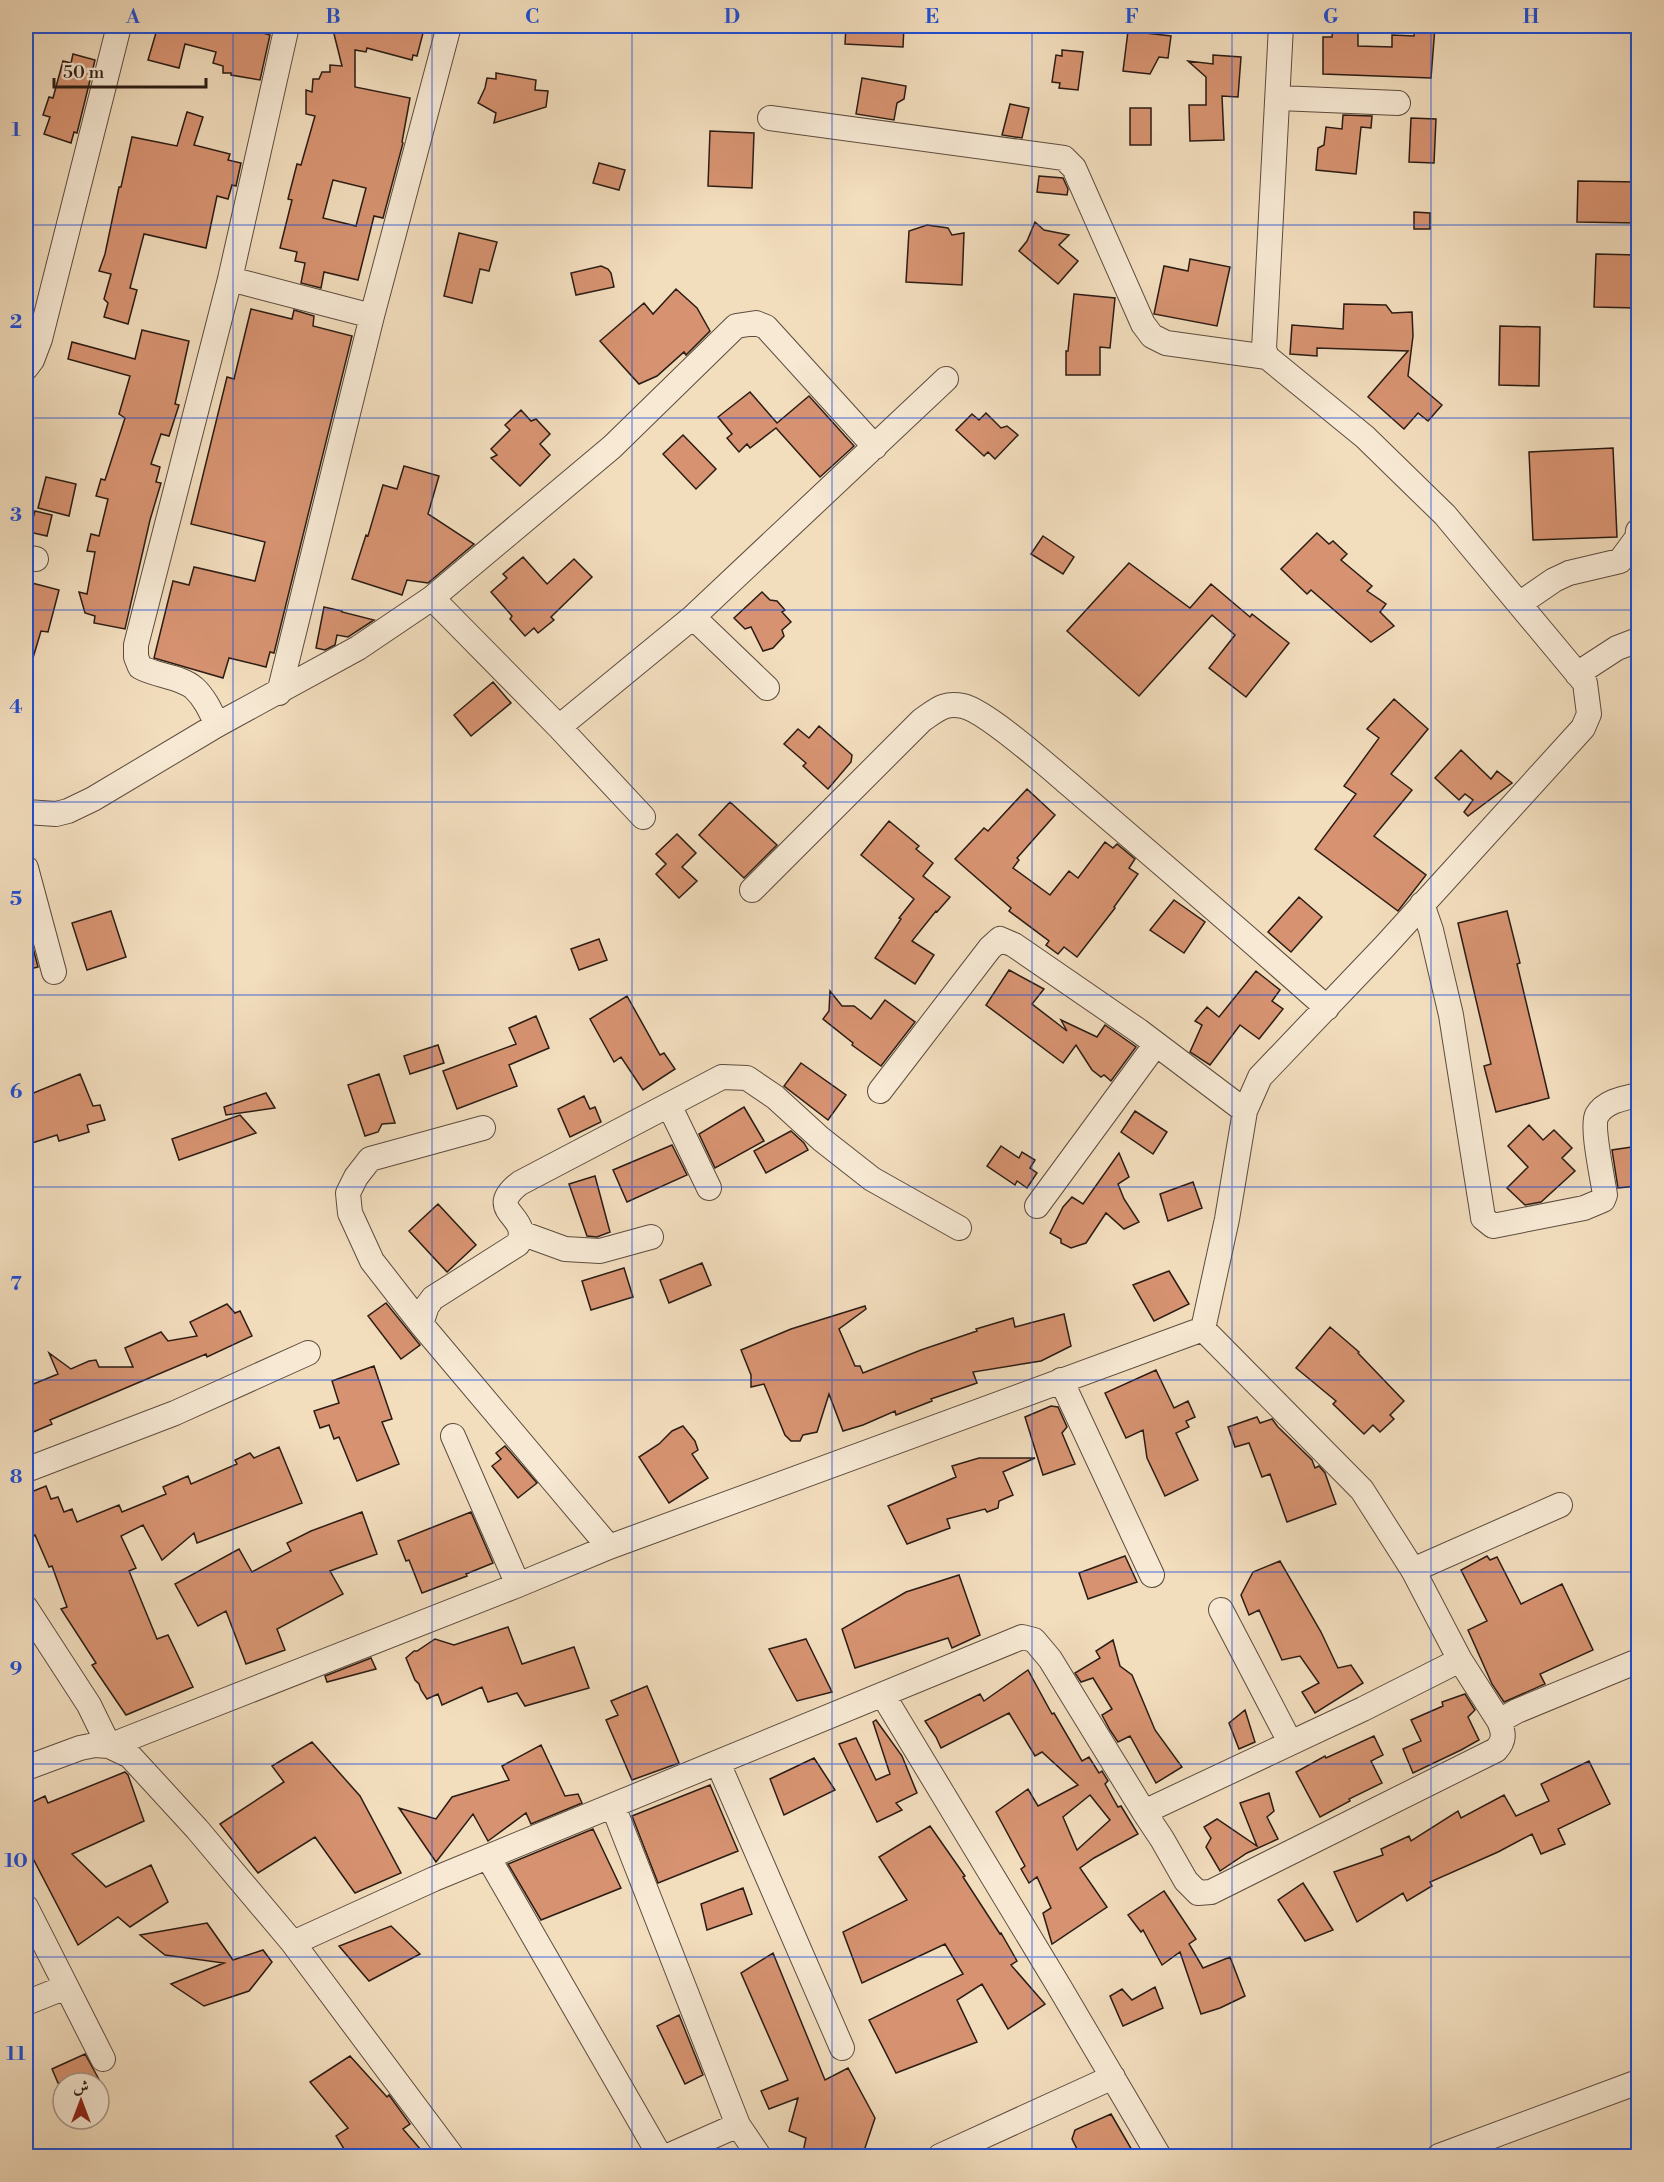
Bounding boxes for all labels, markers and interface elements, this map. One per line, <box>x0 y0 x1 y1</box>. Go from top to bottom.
text: A <box>125 5 141 30</box>
text: B <box>325 5 341 30</box>
text: C <box>525 5 539 30</box>
text: D <box>724 5 740 30</box>
text: E <box>925 5 939 30</box>
text: F <box>1125 5 1139 30</box>
text: G <box>1323 5 1339 30</box>
text: H <box>1523 5 1540 30</box>
scale bar <box>54 51 206 89</box>
text: 50 m <box>63 61 105 84</box>
text: 1 <box>11 118 21 143</box>
text: 2 <box>10 310 22 335</box>
text: 3 <box>10 503 22 528</box>
text: 4 <box>9 695 23 720</box>
text: 5 <box>10 887 22 912</box>
text: 6 <box>10 1080 23 1105</box>
text: 7 <box>10 1272 22 1297</box>
text: 8 <box>10 1465 23 1490</box>
text: 9 <box>10 1657 22 1682</box>
text: 10 <box>4 1849 28 1874</box>
text: 11 <box>6 2042 26 2067</box>
north arrow <box>51 2071 111 2131</box>
text: ش <box>73 2077 89 2097</box>

